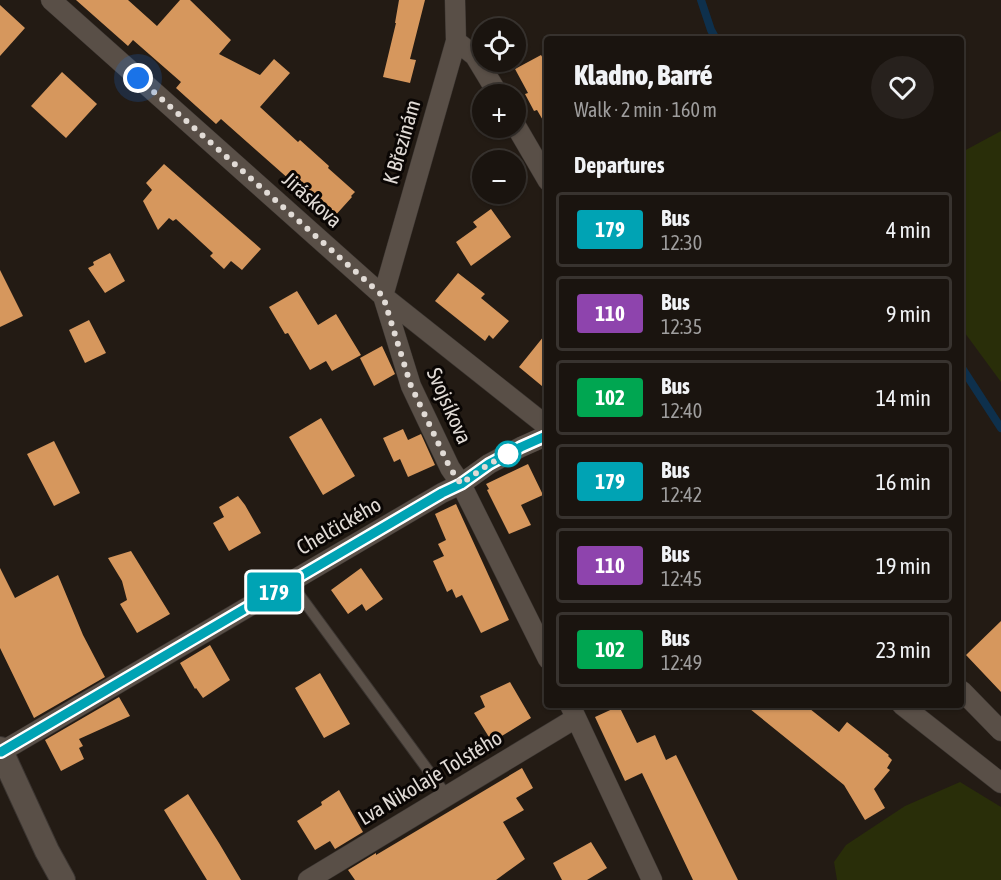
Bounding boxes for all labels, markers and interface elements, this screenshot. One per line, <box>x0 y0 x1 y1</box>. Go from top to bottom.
map controls <box>472 18 526 204</box>
button: locate <box>472 18 526 72</box>
button: heart <box>871 56 934 119</box>
text: Kladno, Barré <box>574 59 713 91</box>
your location <box>123 63 153 93</box>
button: + <box>472 84 526 138</box>
street label: K Březinám <box>378 97 424 187</box>
text: Walk · 2 min · 160 m <box>574 98 717 121</box>
button: − <box>472 150 526 204</box>
text: Departures <box>574 152 664 178</box>
street label: Jiráskova <box>278 167 347 232</box>
text: Bus <box>661 205 690 231</box>
text: 179 <box>595 217 625 241</box>
text: 4 min <box>886 217 931 243</box>
text: 12:30 <box>661 231 702 254</box>
text: Bus <box>661 289 690 315</box>
text: 110 <box>595 301 625 325</box>
text: 9 min <box>886 301 931 327</box>
text: 12:35 <box>661 315 702 338</box>
street label: Svojsíkova <box>423 364 477 447</box>
text: Bus <box>661 373 690 399</box>
text: 102 <box>595 385 625 409</box>
text: 14 min <box>876 385 931 411</box>
text: 12:40 <box>661 399 702 422</box>
unlabelled marker <box>495 441 521 467</box>
text: Bus <box>661 457 690 483</box>
text: 179 <box>595 469 625 493</box>
text: 16 min <box>876 469 931 495</box>
text: 12:42 <box>661 483 702 506</box>
street label: Chelčického <box>292 491 385 559</box>
text: Bus <box>661 541 690 567</box>
text: 110 <box>595 553 625 577</box>
text: 19 min <box>876 553 931 579</box>
text: 12:45 <box>661 567 702 590</box>
line badge: 179 <box>240 572 308 612</box>
text: 179 <box>259 580 289 604</box>
text: Bus <box>661 625 690 651</box>
text: 102 <box>595 637 625 661</box>
text: 23 min <box>876 637 931 663</box>
text: 12:49 <box>661 651 702 674</box>
street label: Lva Nikolaje Tolstého <box>353 725 506 829</box>

